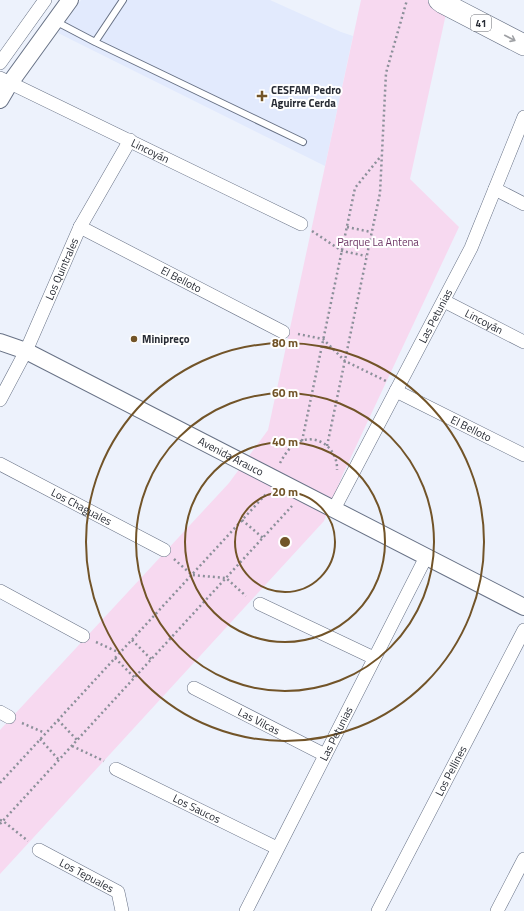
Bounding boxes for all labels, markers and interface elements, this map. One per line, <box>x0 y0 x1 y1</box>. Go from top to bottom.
road number: 41 <box>471 15 491 31</box>
one-way arrow <box>504 35 516 42</box>
place label: CESFAM Pedro Aguirre Cerda <box>271 82 341 111</box>
marker: CESFAM Pedro Aguirre Cerda <box>256 90 268 102</box>
street label: Lincoyán <box>128 135 172 167</box>
park label: Parque La Antena <box>337 234 419 250</box>
street label: Los Quintrales <box>41 235 82 303</box>
street label: El Belloto <box>158 262 205 297</box>
street label: Las Petunias <box>415 286 456 346</box>
street label: Lincoyán <box>462 305 506 338</box>
place label: Minipreço <box>142 331 190 347</box>
text: 80 m <box>272 333 298 352</box>
marker: Minipreço <box>129 334 139 344</box>
text: 60 m <box>272 383 298 402</box>
street label: El Belloto <box>448 412 495 446</box>
text: 40 m <box>272 432 298 451</box>
street label: Avenida Arauco <box>196 433 267 480</box>
text: 20 m <box>272 482 298 501</box>
street label: Los Chaguales <box>48 484 115 529</box>
centre of rings <box>278 535 292 549</box>
street label: Las Vilcas <box>235 704 283 739</box>
street label: Las Petunias <box>316 704 357 764</box>
street label: Los Pellines <box>431 743 471 799</box>
street label: Los Saucos <box>170 790 223 827</box>
street label: Los Tepuales <box>57 854 117 896</box>

